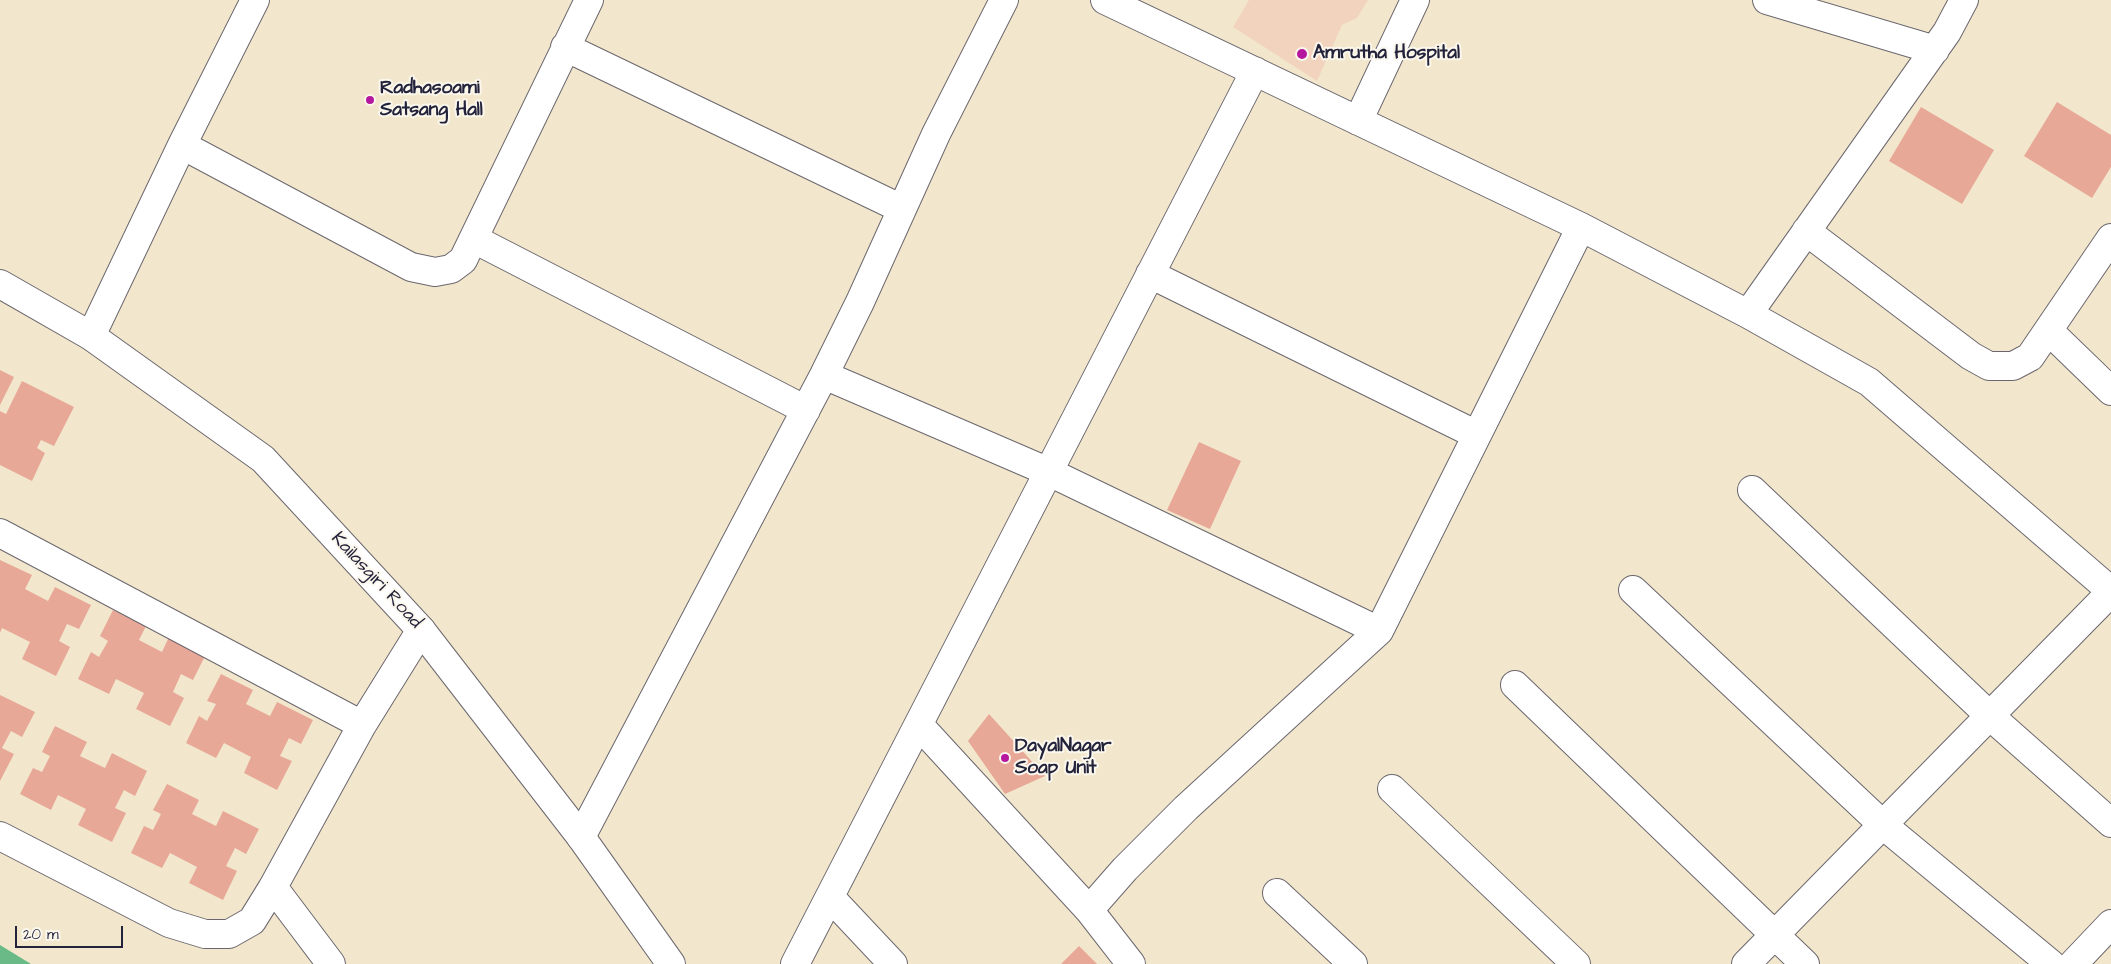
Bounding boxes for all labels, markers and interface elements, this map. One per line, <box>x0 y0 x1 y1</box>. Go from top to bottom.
place label: Amrutha Hospital <box>1313 43 1460 65</box>
marker: Amrutha Hospital <box>1295 47 1309 61</box>
place label: Radhasoami Satsang Hall <box>380 78 483 122</box>
marker: Radhasoami Satsang Hall <box>364 94 376 106</box>
street label: Kailasgiri Road <box>326 528 426 634</box>
place label: DayalNagar Soap Unit <box>1015 736 1112 780</box>
marker: DayalNagar Soap Unit <box>999 752 1011 764</box>
scale bar <box>18 916 125 948</box>
text: 20 m <box>23 924 59 945</box>

